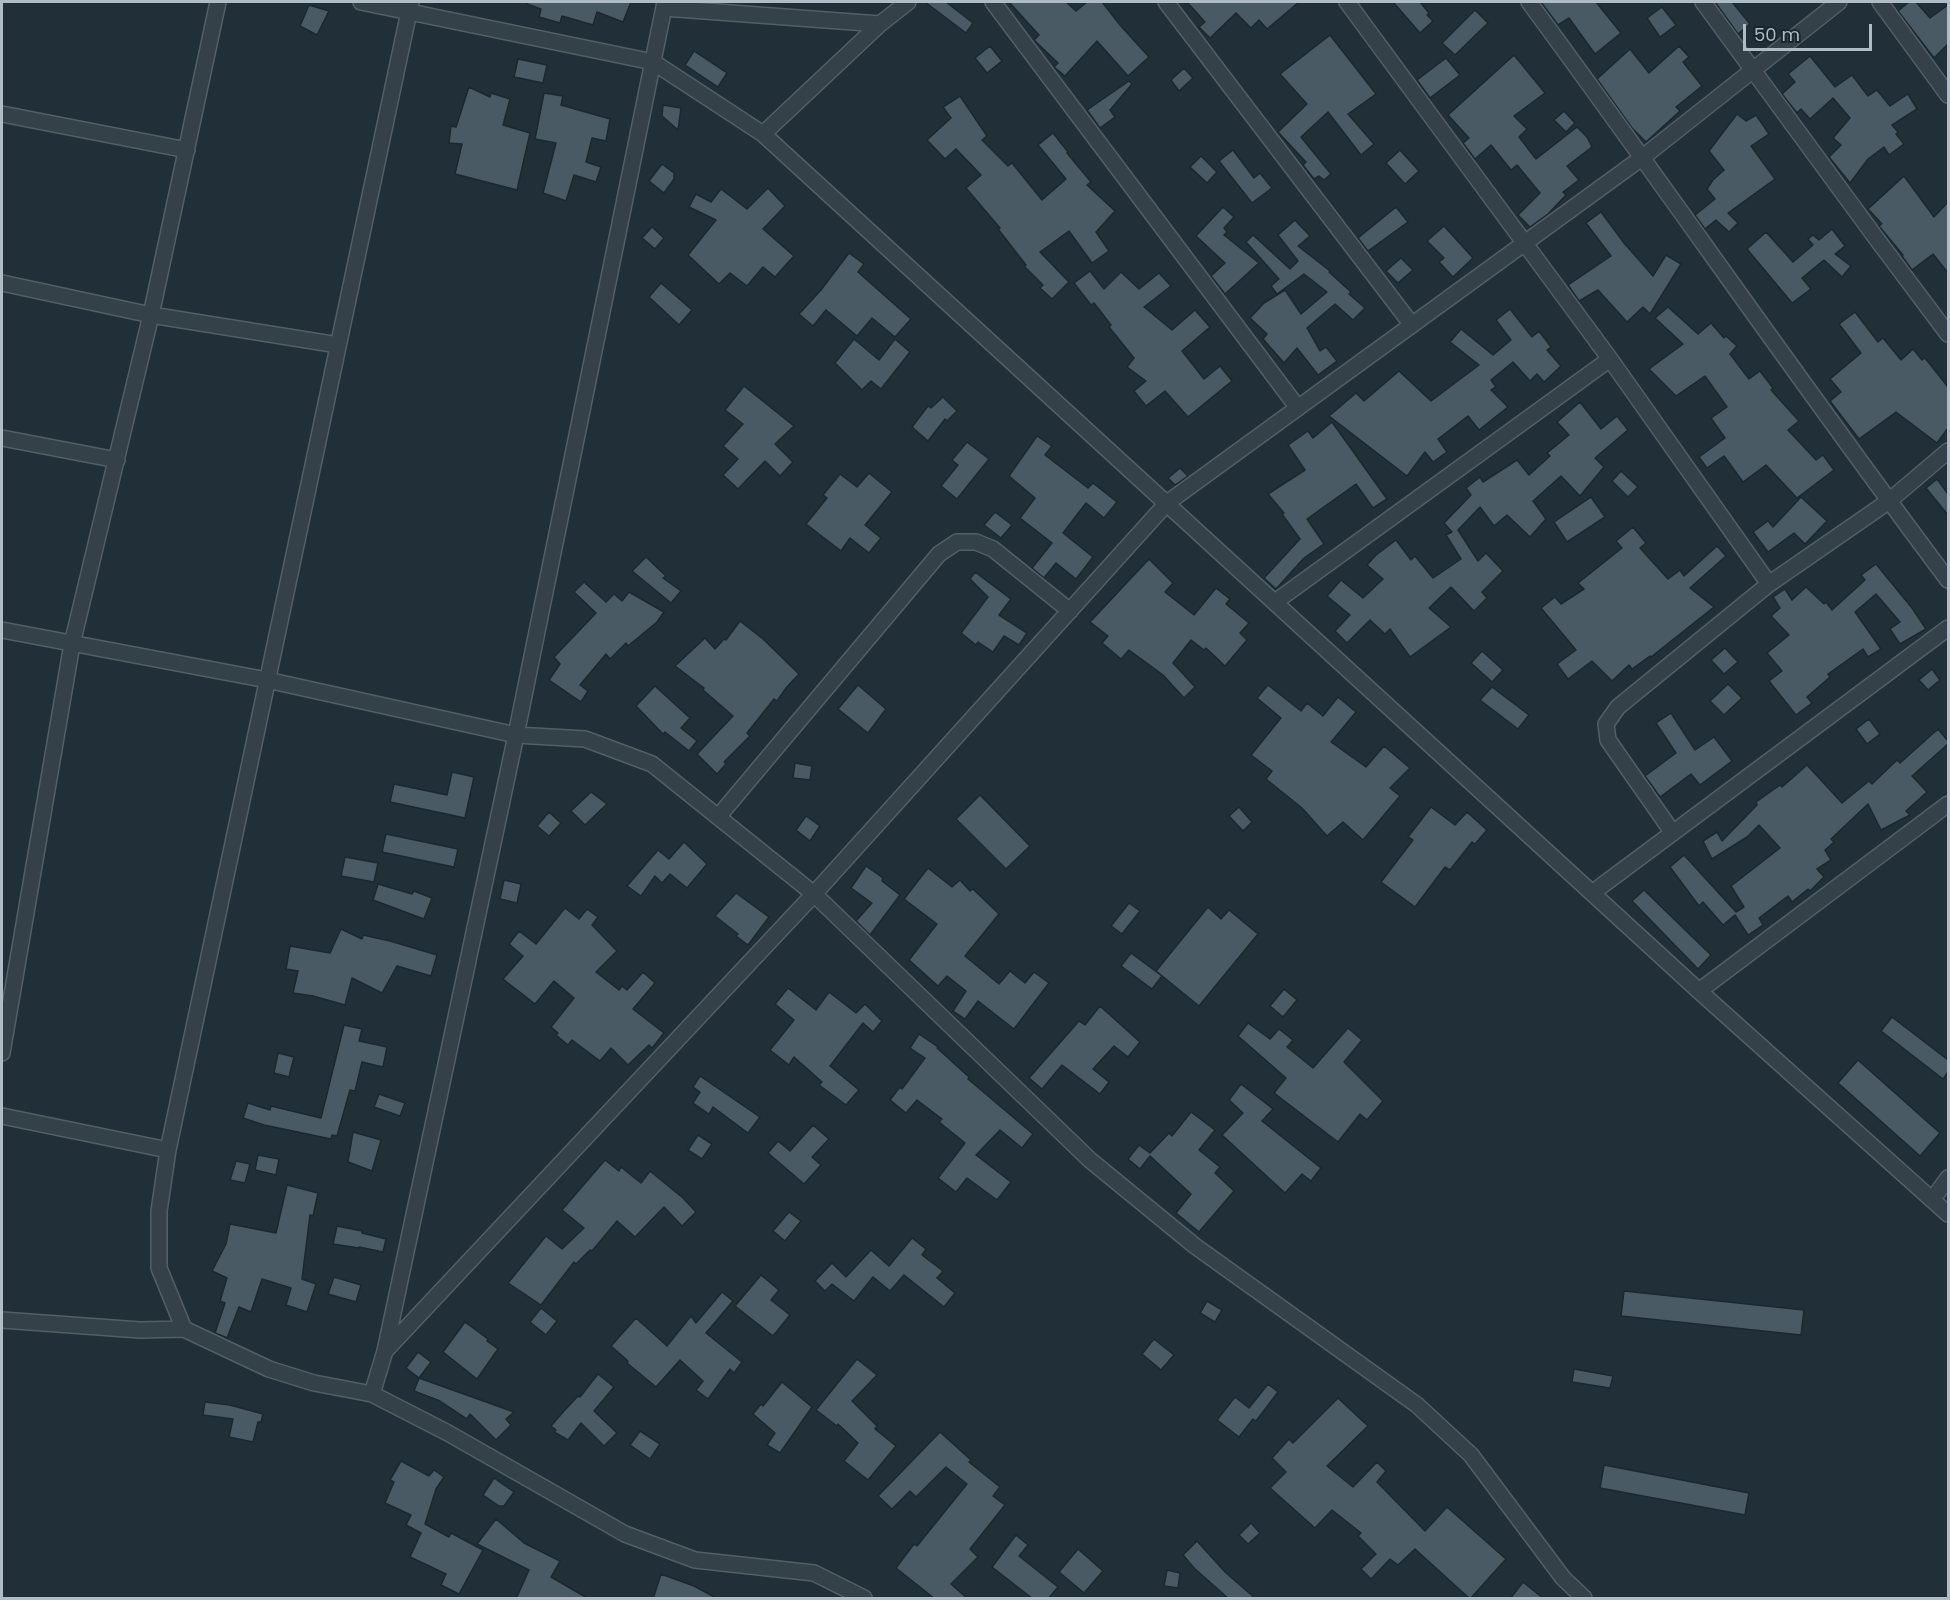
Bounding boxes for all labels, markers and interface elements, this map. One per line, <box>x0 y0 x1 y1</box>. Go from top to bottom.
scale bar <box>1746 12 1875 50</box>
text: 50 m <box>1754 22 1800 47</box>

